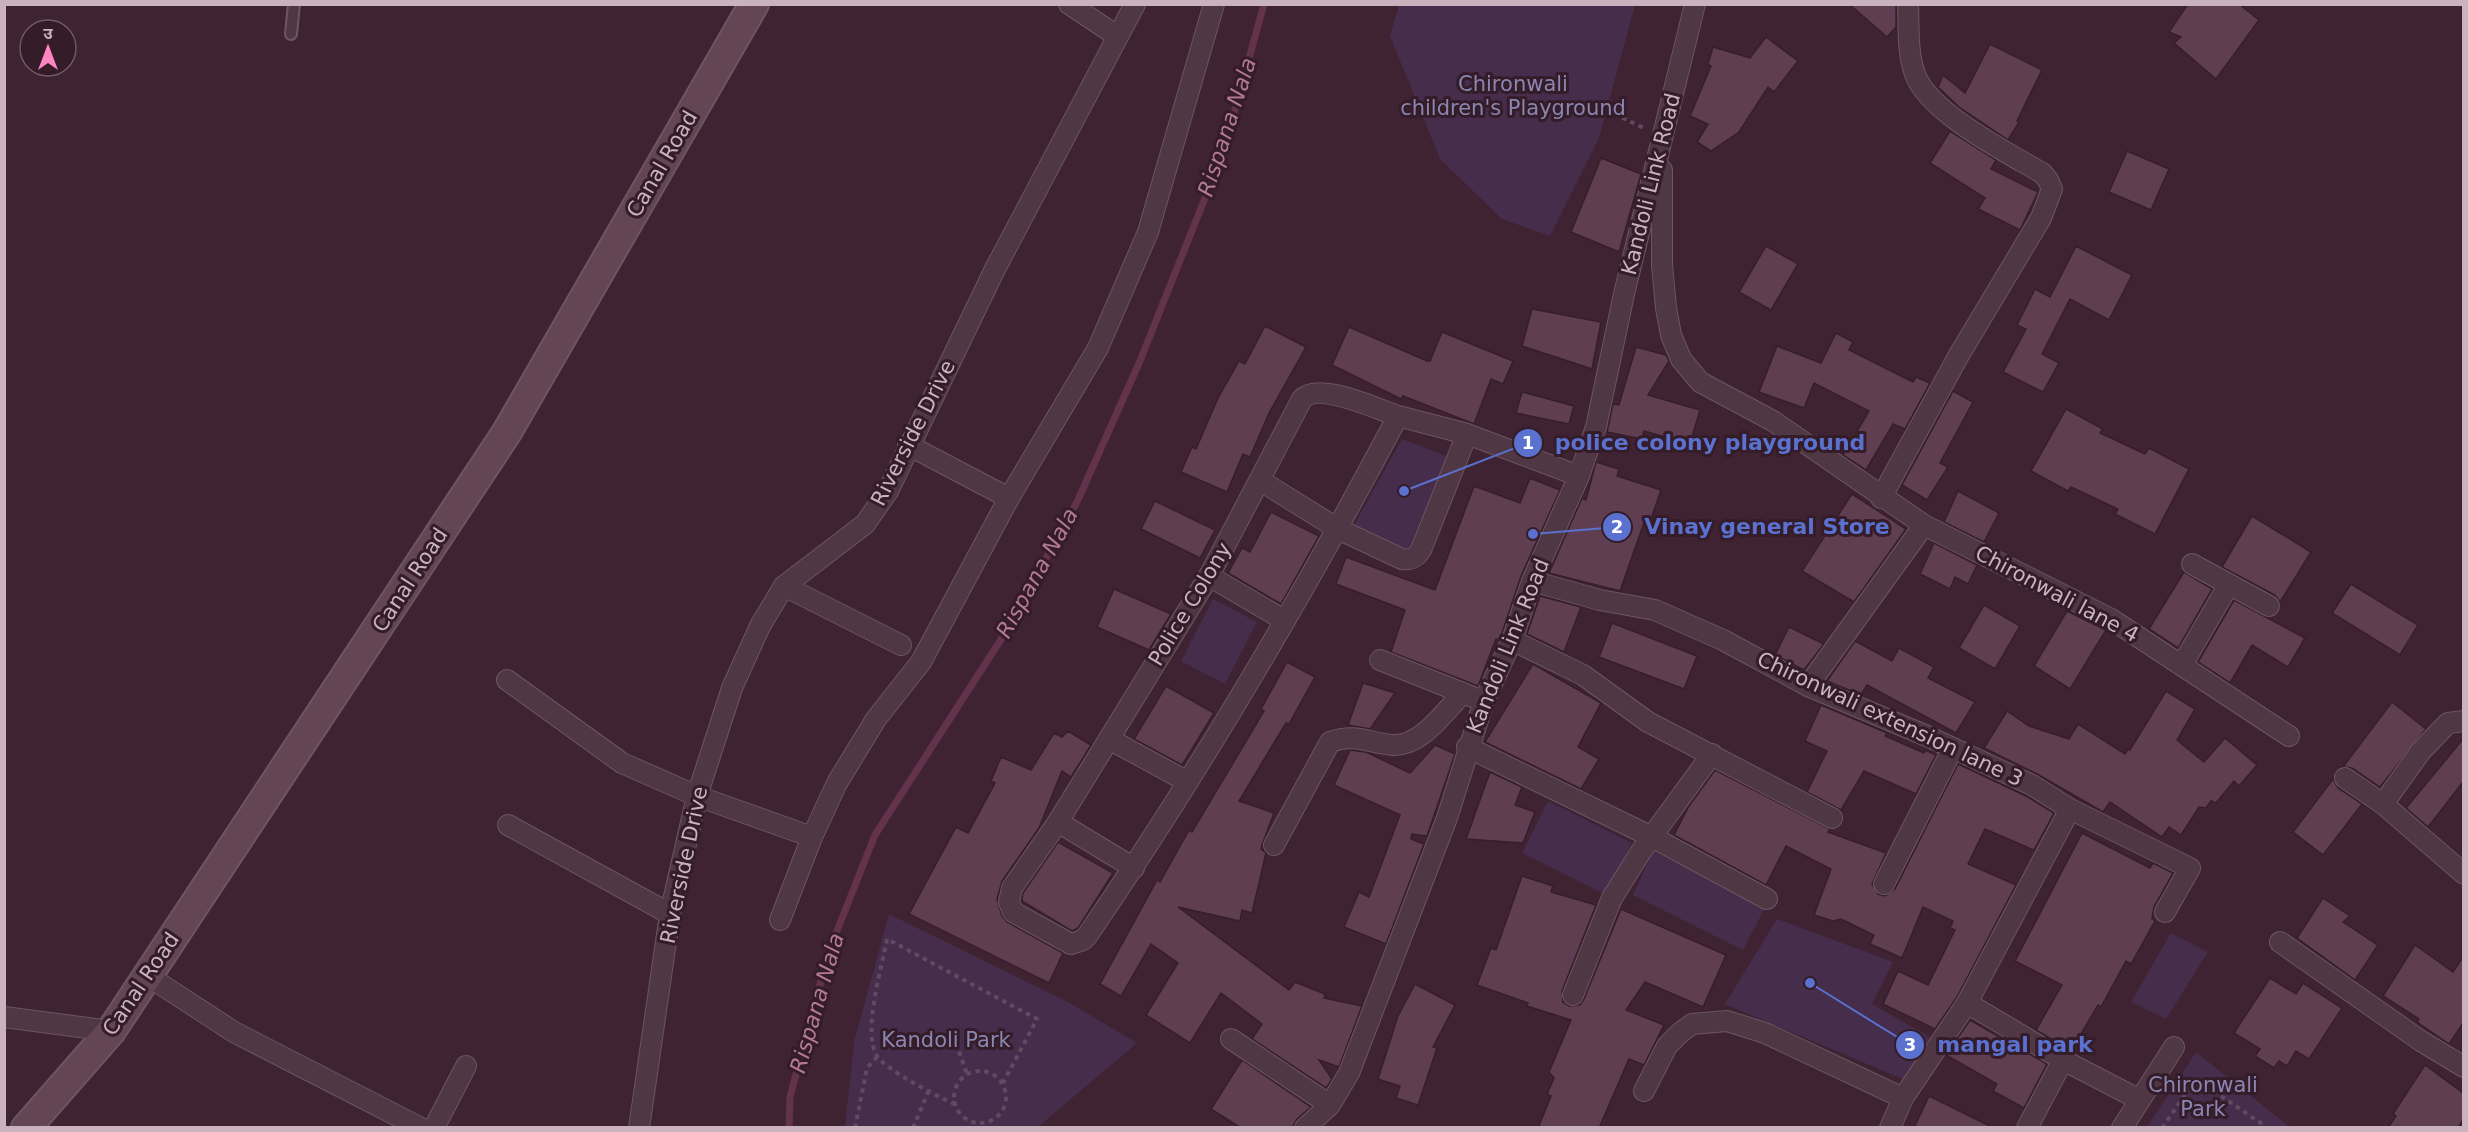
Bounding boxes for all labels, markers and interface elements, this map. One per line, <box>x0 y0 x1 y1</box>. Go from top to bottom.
north arrow <box>18 18 78 78</box>
text: उ <box>43 24 53 43</box>
water label: Rispana Nala <box>1193 55 1261 199</box>
park label: Chironwali children's Playground <box>1400 72 1626 120</box>
street label: Kandoli Link Road <box>1617 91 1685 277</box>
street label: Canal Road <box>622 107 702 221</box>
street label: Riverside Drive <box>866 356 960 510</box>
callout: police colony playground <box>1513 423 1877 463</box>
text: police colony playground <box>1555 430 1865 455</box>
text: 1 <box>1522 432 1534 453</box>
water label: Rispana Nala <box>991 504 1083 642</box>
callout: Vinay general Store <box>1602 507 1902 547</box>
text: Vinay general Store <box>1644 514 1890 539</box>
text: 2 <box>1611 516 1623 537</box>
street label: Canal Road <box>368 524 452 636</box>
street label: Police Colony <box>1144 538 1236 670</box>
street label: Chironwali lane 4 <box>1971 541 2143 647</box>
street label: Kandoli Link Road <box>1462 555 1554 737</box>
street label: Chironwali extension lane 3 <box>1753 647 2027 791</box>
street label: Riverside Drive <box>656 784 712 946</box>
street label: Canal Road <box>98 928 184 1040</box>
water label: Rispana Nala <box>785 930 849 1076</box>
callout: mangal park <box>1895 1025 2105 1065</box>
park label: Kandoli Park <box>881 1028 1012 1052</box>
text: mangal park <box>1937 1032 2094 1057</box>
text: 3 <box>1904 1034 1916 1055</box>
park label: Chironwali Park <box>2148 1073 2258 1121</box>

